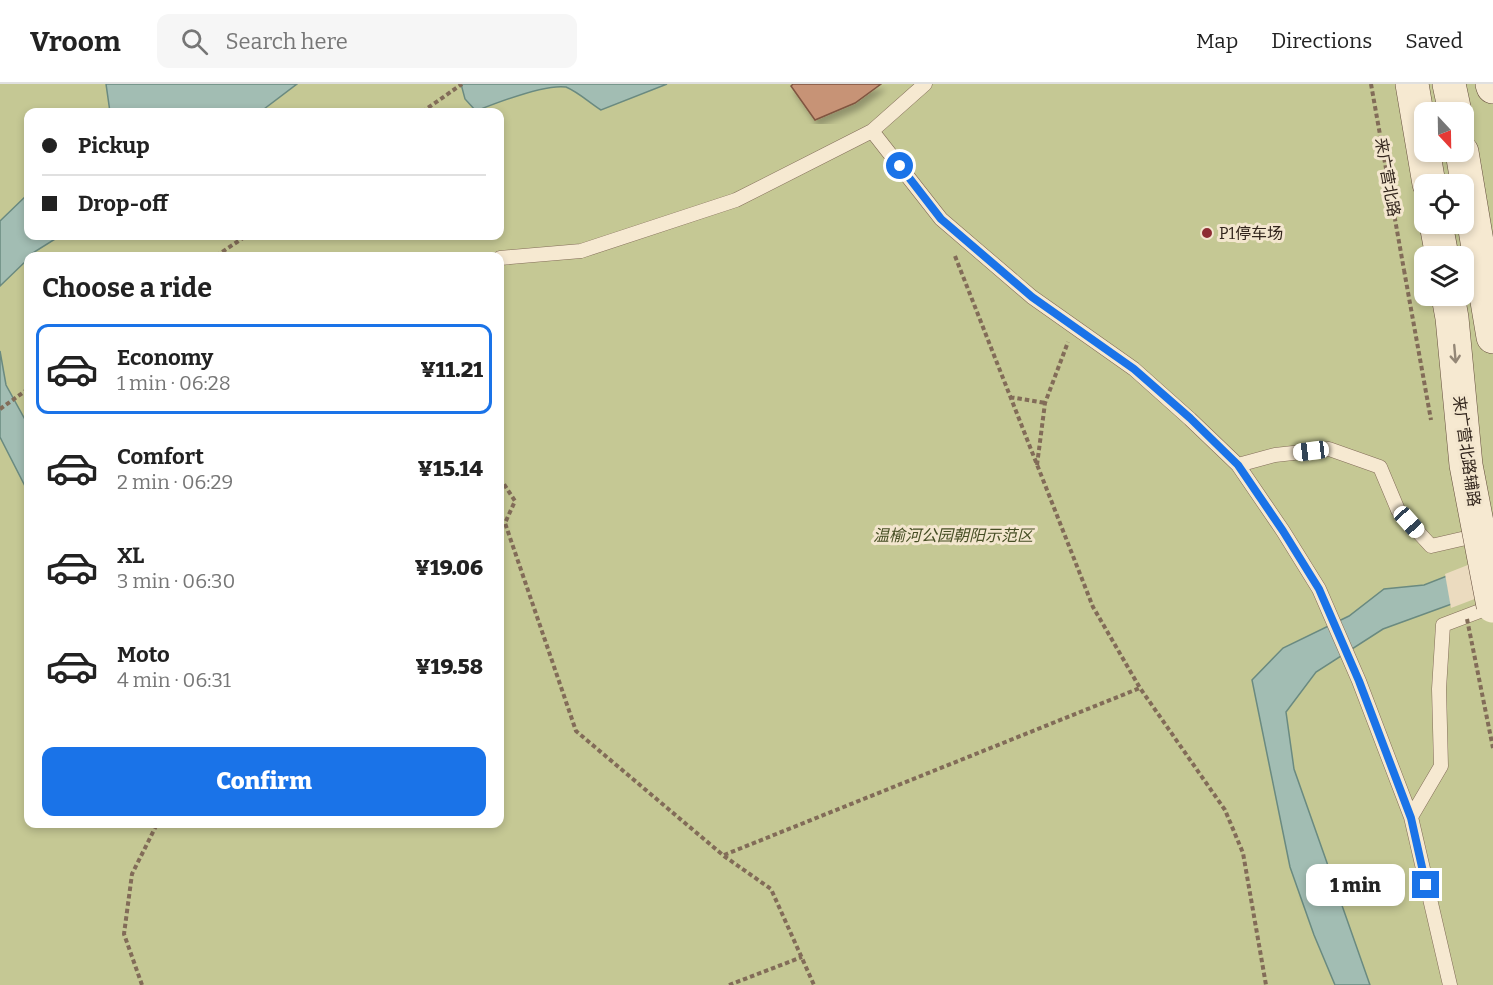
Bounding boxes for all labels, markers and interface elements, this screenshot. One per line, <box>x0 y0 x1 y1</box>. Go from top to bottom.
search box <box>157 14 577 68</box>
text: Vroom <box>30 25 121 58</box>
icon: search <box>178 25 211 58</box>
text: Search here <box>226 28 348 55</box>
text: Map <box>1196 28 1238 54</box>
text: Directions <box>1271 28 1372 54</box>
text: Saved <box>1405 28 1463 54</box>
north arrow <box>1414 102 1474 162</box>
map controls <box>1414 102 1474 306</box>
text: Pickup <box>78 132 150 159</box>
street label: 来广营北路 <box>1371 136 1404 218</box>
route start <box>886 152 913 179</box>
button: locate <box>1414 174 1474 234</box>
text: Drop-off <box>78 190 168 217</box>
place label: P1停车场 <box>1219 224 1283 243</box>
marker: P1停车场 <box>1200 226 1214 240</box>
button: layers <box>1414 246 1474 306</box>
text: Choose a ride <box>42 272 212 304</box>
icon: car <box>45 342 99 396</box>
one-way arrow <box>1450 343 1461 363</box>
text: Economy <box>117 344 213 371</box>
text: ¥11.21 <box>421 356 483 383</box>
text: 1 min · 06:28 <box>117 371 231 395</box>
street label: 来广营北路辅路 <box>1449 394 1484 508</box>
car <box>1292 440 1330 462</box>
icon: car <box>45 441 99 495</box>
text: Comfort <box>117 443 204 470</box>
text: ¥15.14 <box>418 455 483 482</box>
text: 2 min · 06:29 <box>117 470 233 494</box>
car <box>1390 503 1428 541</box>
park label: 温榆河公园朝阳示范区 <box>873 526 1035 545</box>
icon: car <box>45 540 99 594</box>
text: XL <box>117 542 144 569</box>
text: ¥19.06 <box>415 554 483 581</box>
text: 3 min · 06:30 <box>117 569 235 593</box>
icon: car <box>45 639 99 693</box>
text: Moto <box>117 641 170 668</box>
text: ¥19.58 <box>416 653 483 680</box>
text: 4 min · 06:31 <box>117 668 231 692</box>
button: Confirm <box>42 747 486 816</box>
callout: 1 min <box>1306 864 1405 906</box>
route end <box>1412 871 1439 898</box>
text: 1 min <box>1330 873 1381 897</box>

